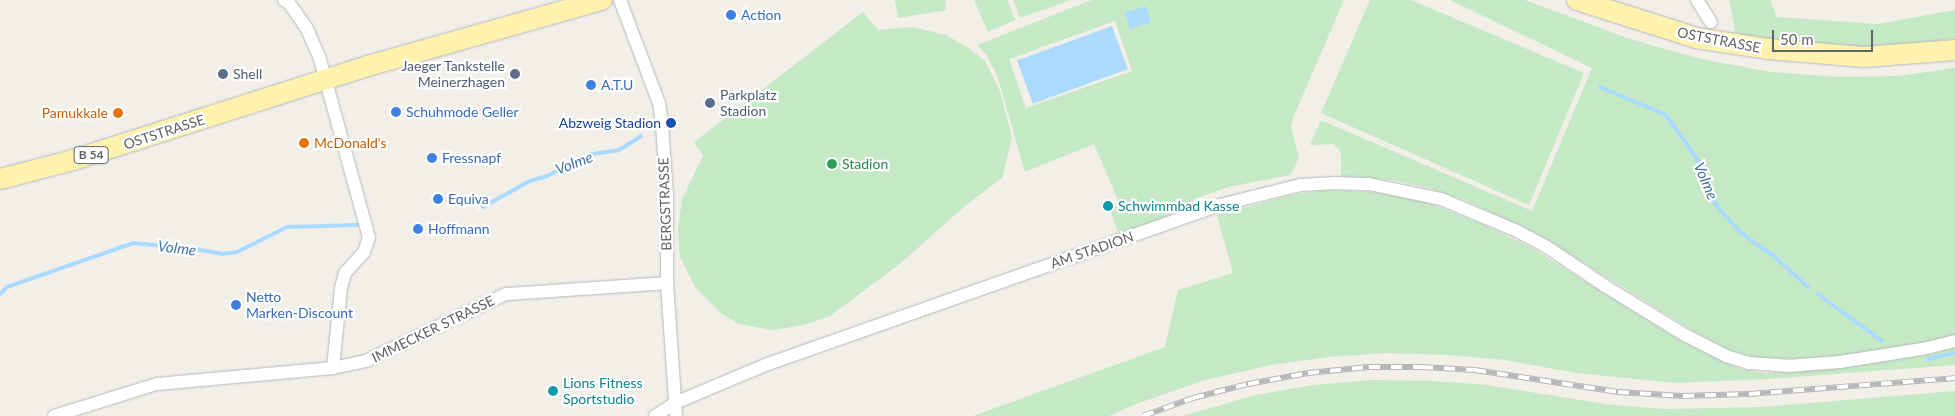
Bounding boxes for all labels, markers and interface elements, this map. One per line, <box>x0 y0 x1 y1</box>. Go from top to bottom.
place label: Action <box>741 7 781 23</box>
marker: Action <box>725 9 737 21</box>
scale bar <box>1775 20 1876 52</box>
street label: OSTSTRASSE <box>1676 24 1762 56</box>
text: 50 m <box>1780 30 1814 48</box>
place label: Jaeger Tankstelle Meinerzhagen <box>401 58 505 90</box>
place label: Shell <box>233 66 262 82</box>
marker: Shell <box>217 68 229 80</box>
marker: Jaeger Tankstelle Meinerzhagen <box>509 68 521 80</box>
place label: A.T.U <box>601 77 633 93</box>
marker: A.T.U <box>585 79 597 91</box>
place label: Parkplatz Stadion <box>720 87 777 120</box>
marker: Parkplatz Stadion <box>704 97 716 109</box>
place label: Schuhmode Geller <box>406 104 519 120</box>
place label: Pamukkale <box>42 105 108 121</box>
marker: Schuhmode Geller <box>390 106 402 118</box>
marker: Pamukkale <box>112 107 124 119</box>
street label: OSTSTRASSE <box>121 111 207 153</box>
place label: Abzweig Stadion <box>559 115 661 131</box>
marker: Abzweig Stadion <box>665 117 677 129</box>
place label: McDonald's <box>314 135 387 151</box>
marker: McDonald's <box>298 137 310 149</box>
road number: B 54 <box>74 146 108 164</box>
water label: Volme <box>553 148 595 178</box>
place label: Fressnapf <box>442 150 501 166</box>
marker: Fressnapf <box>426 152 438 164</box>
place label: Stadion <box>842 156 888 172</box>
street label: BERGSTRASSE <box>655 157 675 251</box>
marker: Stadion <box>826 158 838 170</box>
water label: Volme <box>1690 160 1722 202</box>
place label: Equiva <box>448 191 489 207</box>
marker: Equiva <box>432 193 444 205</box>
place label: Schwimmbad Kasse <box>1118 198 1239 214</box>
marker: Schwimmbad Kasse <box>1102 200 1114 212</box>
place label: Hoffmann <box>428 221 490 237</box>
marker: Hoffmann <box>412 223 424 235</box>
street label: AM STADION <box>1048 228 1136 272</box>
water label: Volme <box>157 237 197 259</box>
place label: Netto Marken-Discount <box>246 289 353 322</box>
street label: IMMECKER STRASSE <box>369 292 497 366</box>
marker: Netto Marken-Discount <box>230 299 242 311</box>
place label: Lions Fitness Sportstudio <box>563 375 643 408</box>
marker: Lions Fitness Sportstudio <box>547 385 559 397</box>

